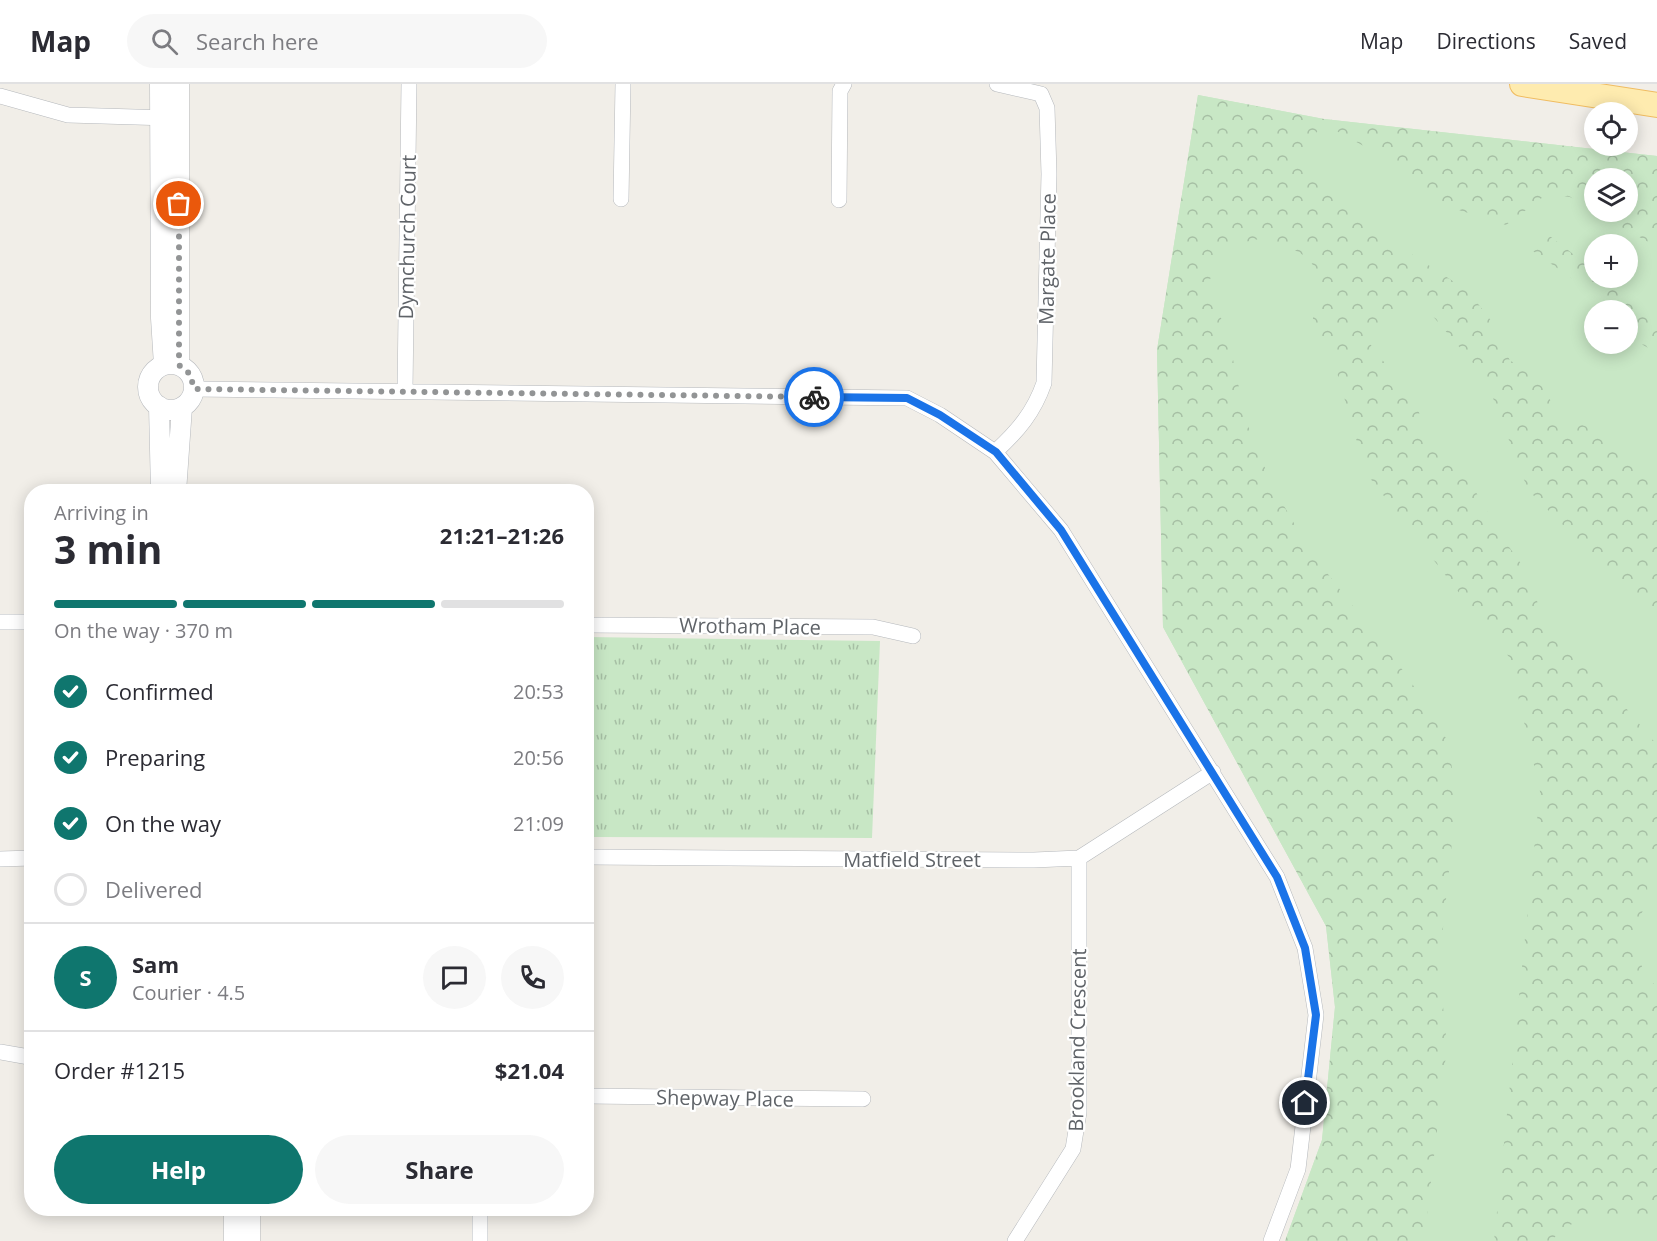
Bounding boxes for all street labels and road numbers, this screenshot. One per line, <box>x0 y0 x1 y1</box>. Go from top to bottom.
street label: Dymchurch Court <box>392 154 422 320</box>
street label: Margate Place <box>1032 193 1062 325</box>
street label: Wrotham Place <box>679 611 821 641</box>
street label: Matfield Street <box>843 846 981 873</box>
street label: Brookland Crescent <box>1062 948 1092 1132</box>
street label: Shepway Place <box>656 1083 794 1113</box>

